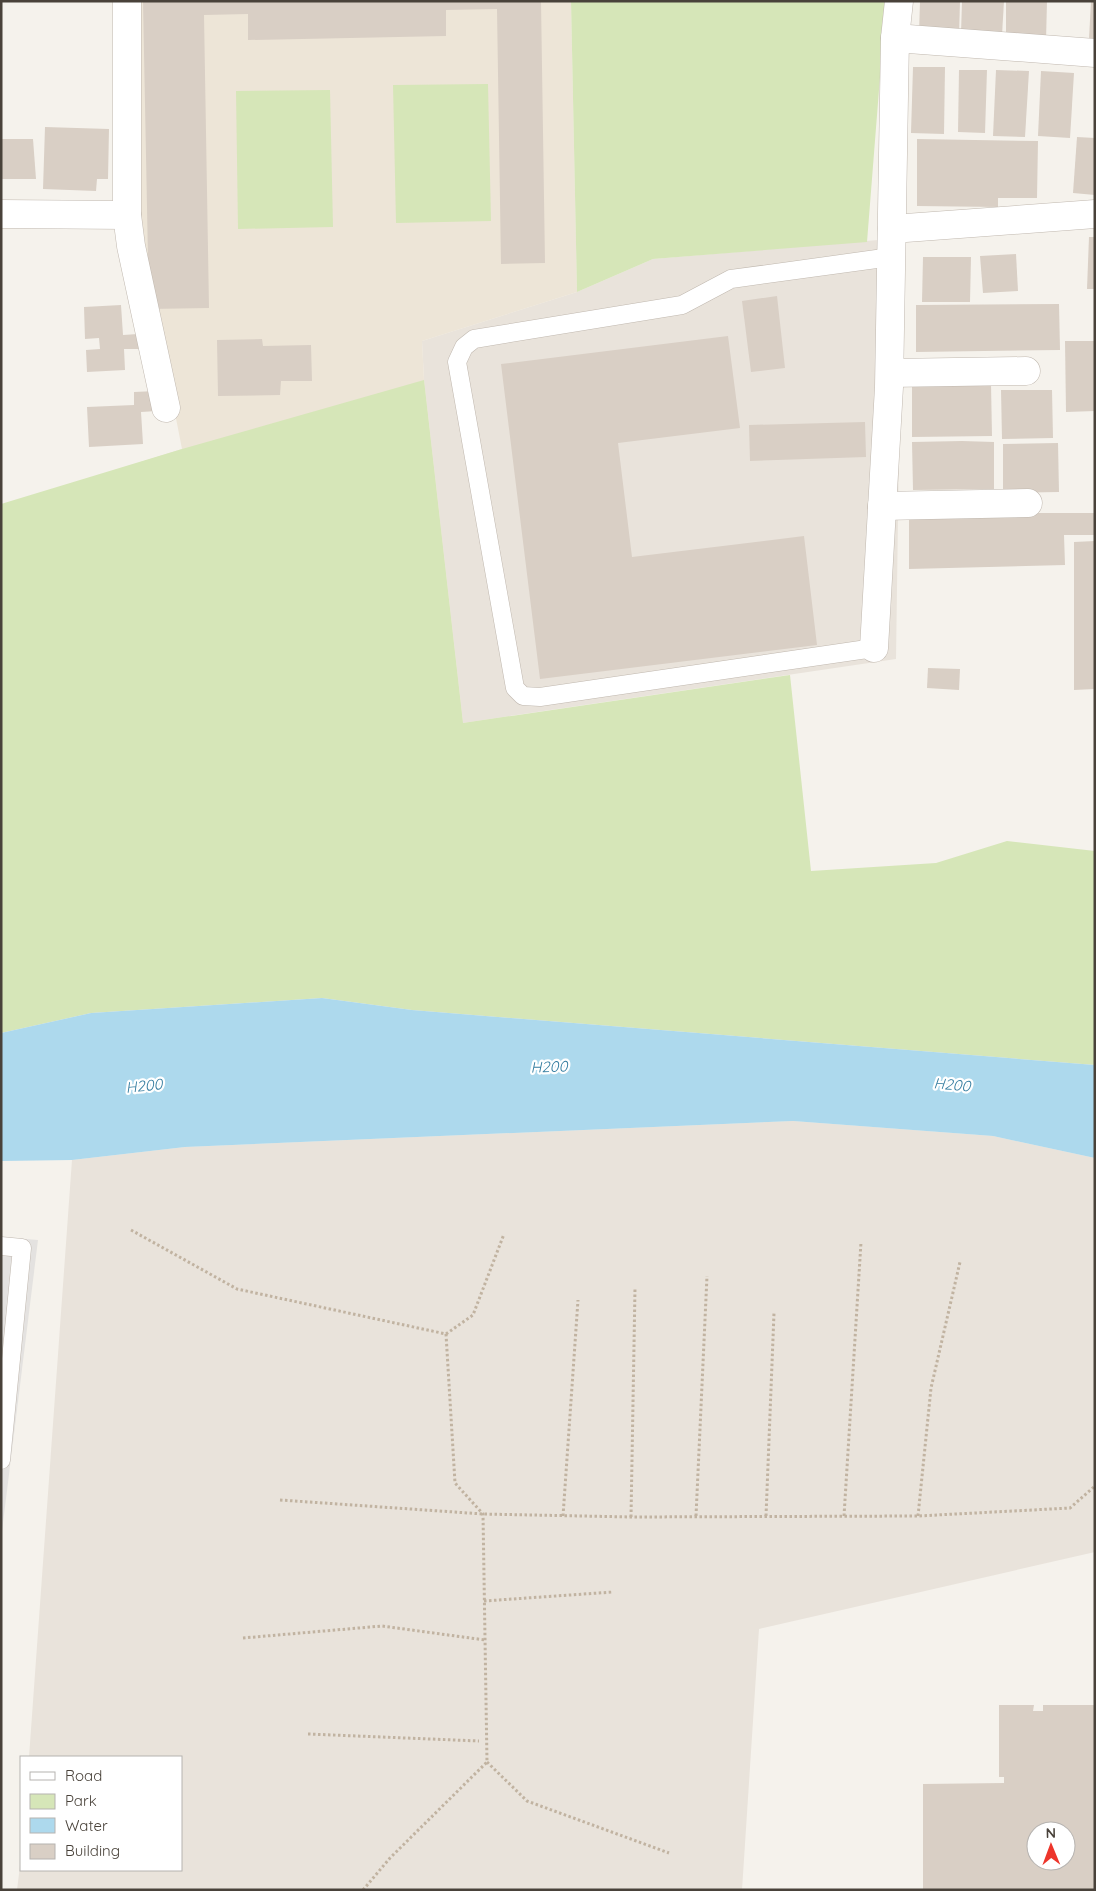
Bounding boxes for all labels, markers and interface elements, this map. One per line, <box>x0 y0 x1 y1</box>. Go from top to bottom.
water label: H200 <box>530 1056 569 1077</box>
water label: H200 <box>933 1073 972 1096</box>
water label: H200 <box>125 1074 164 1097</box>
legend <box>20 1756 182 1871</box>
text: Road <box>65 1766 102 1785</box>
text: Park <box>65 1791 97 1810</box>
text: Water <box>65 1816 108 1835</box>
north arrow <box>1026 1821 1076 1871</box>
text: N <box>1045 1824 1056 1842</box>
text: Building <box>65 1841 120 1860</box>

